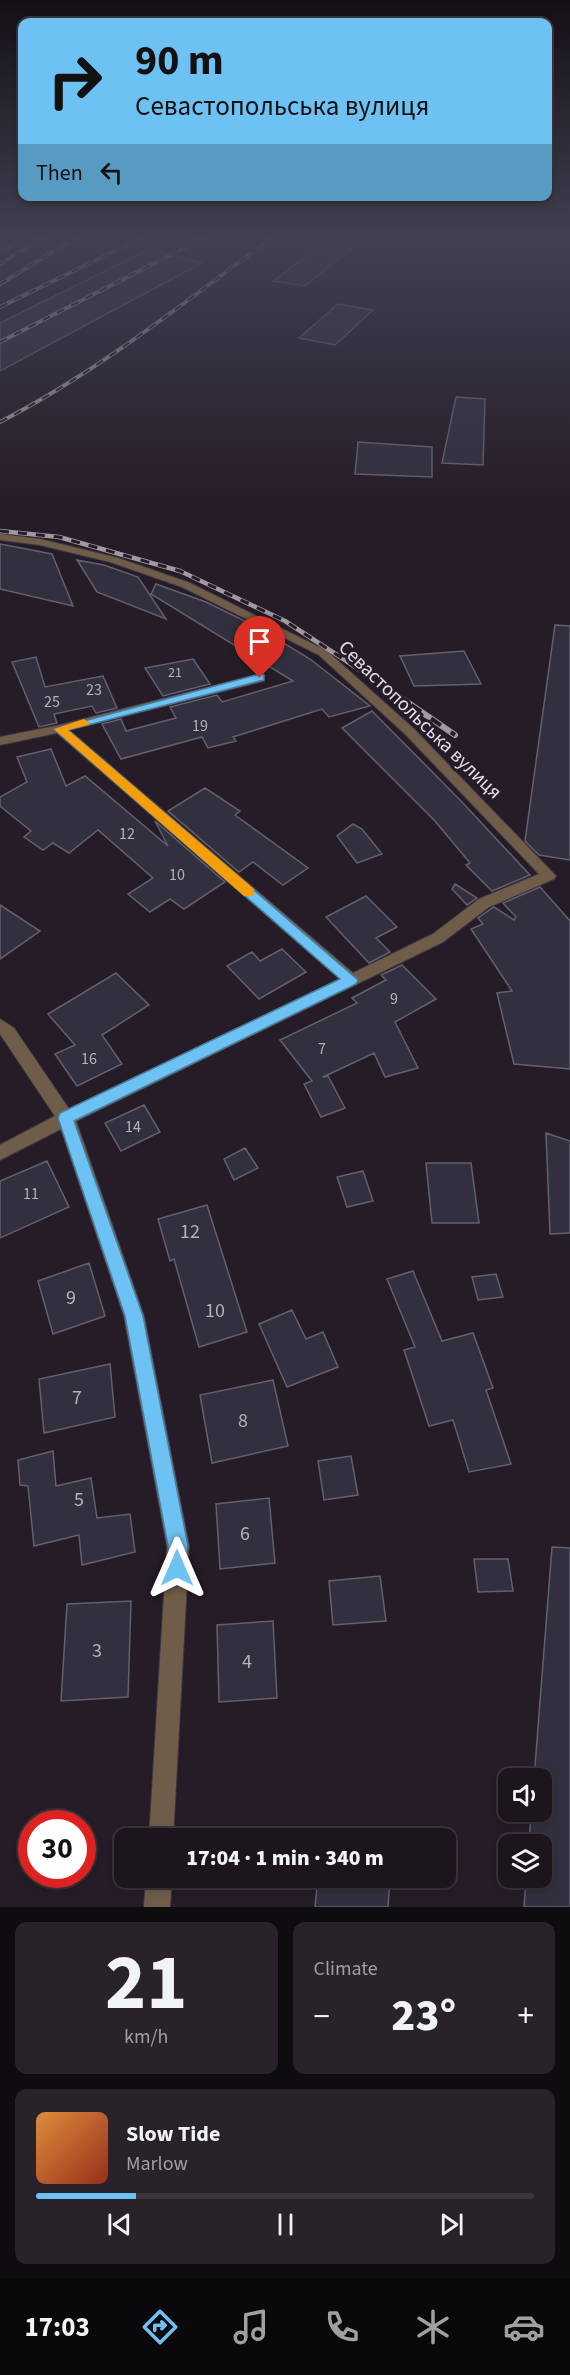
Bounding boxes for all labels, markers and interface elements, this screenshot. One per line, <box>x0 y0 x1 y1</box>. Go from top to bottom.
text: 90 m <box>135 31 224 91</box>
icon: right <box>36 42 114 120</box>
text: Севастопольська вулиця <box>135 87 429 126</box>
icon: left <box>95 156 128 189</box>
text: Then <box>36 157 83 189</box>
pin <box>234 616 285 678</box>
icon: arrive <box>243 625 276 658</box>
street label: Севастопольська вулиця <box>332 634 508 806</box>
house number: 21 <box>168 663 182 683</box>
house number: 23 <box>86 679 102 701</box>
house number: 25 <box>44 691 60 713</box>
house number: 19 <box>192 715 208 737</box>
house number: 12 <box>119 823 135 845</box>
house number: 10 <box>169 864 185 886</box>
house number: 9 <box>390 988 398 1010</box>
house number: 7 <box>318 1038 326 1060</box>
house number: 16 <box>81 1048 97 1070</box>
house number: 14 <box>125 1116 141 1138</box>
house number: 11 <box>23 1183 39 1205</box>
house number: 12 <box>180 1218 200 1246</box>
house number: 9 <box>66 1284 76 1312</box>
house number: 10 <box>205 1297 225 1325</box>
house number: 7 <box>72 1384 82 1412</box>
house number: 8 <box>238 1407 248 1435</box>
house number: 5 <box>74 1486 84 1514</box>
house number: 6 <box>240 1520 250 1548</box>
position arrow <box>145 1536 209 1600</box>
house number: 3 <box>92 1637 102 1665</box>
house number: 4 <box>242 1648 252 1676</box>
map controls <box>498 1768 552 1888</box>
button: sound <box>498 1768 552 1822</box>
speed limit sign: 30 <box>18 1810 96 1888</box>
button: layers <box>498 1834 552 1888</box>
text: 17:04 · 1 min · 340 m <box>186 1842 384 1874</box>
text: 21 <box>105 1928 187 2039</box>
text: Climate <box>314 1955 378 1983</box>
text: 23° <box>391 1984 456 2048</box>
text: − <box>314 1993 330 2040</box>
text: + <box>518 1993 534 2040</box>
text: km/h <box>124 2023 168 2051</box>
text: Slow Tide <box>126 2118 220 2150</box>
text: Marlow <box>126 2150 188 2178</box>
icon: previous <box>103 2208 136 2241</box>
icon: pause <box>269 2208 302 2241</box>
icon: next <box>435 2208 468 2241</box>
icon: directions <box>139 2306 181 2348</box>
icon: music <box>230 2306 272 2348</box>
icon: phone <box>321 2306 363 2348</box>
icon: climate <box>412 2306 454 2348</box>
icon: car <box>503 2306 545 2348</box>
text: 17:03 <box>25 2308 90 2347</box>

